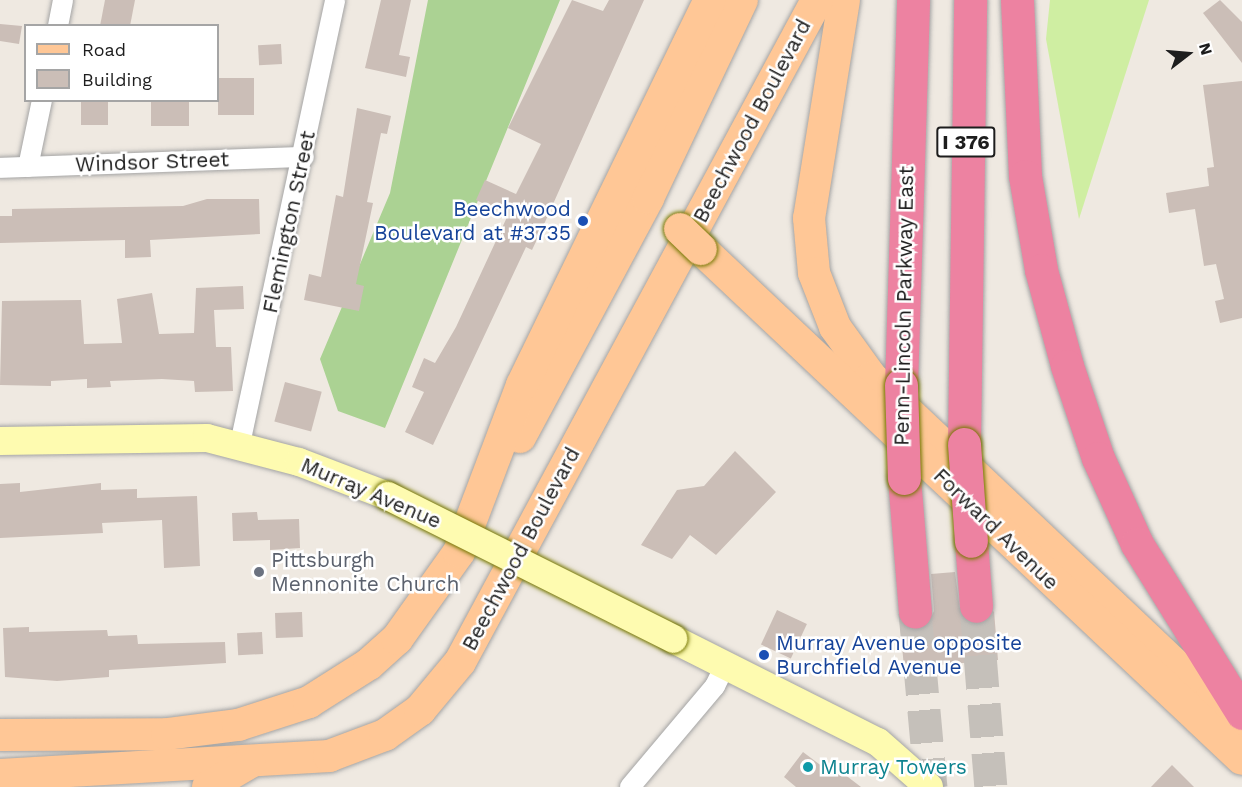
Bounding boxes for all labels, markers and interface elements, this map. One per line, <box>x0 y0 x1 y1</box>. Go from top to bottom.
street label: Beechwood Boulevard <box>688 15 816 227</box>
legend <box>24 24 219 102</box>
north arrow <box>1158 24 1218 84</box>
text: Road <box>82 39 126 60</box>
text: N <box>1195 41 1217 57</box>
text: Building <box>82 69 152 90</box>
road number: I 376 <box>936 125 996 159</box>
street label: Flemington Street <box>257 128 321 316</box>
street label: Windsor Street <box>74 147 230 177</box>
street label: Penn-Lincoln Parkway East <box>889 166 919 446</box>
place label: Beechwood Boulevard at #3735 <box>374 196 571 246</box>
marker: Beechwood Boulevard at #3735 <box>576 214 590 228</box>
street label: Beechwood Boulevard <box>457 443 585 655</box>
street label: Murray Avenue <box>297 452 445 534</box>
street label: Forward Avenue <box>928 463 1064 595</box>
place label: Pittsburgh Mennonite Church <box>271 547 459 597</box>
marker: Pittsburgh Mennonite Church <box>252 565 266 579</box>
place label: Murray Avenue opposite Burchfield Avenue <box>776 630 1023 680</box>
marker: Murray Avenue opposite Burchfield Avenue <box>757 648 771 662</box>
place label: Murray Towers <box>820 754 968 780</box>
marker: Murray Towers <box>801 760 815 774</box>

